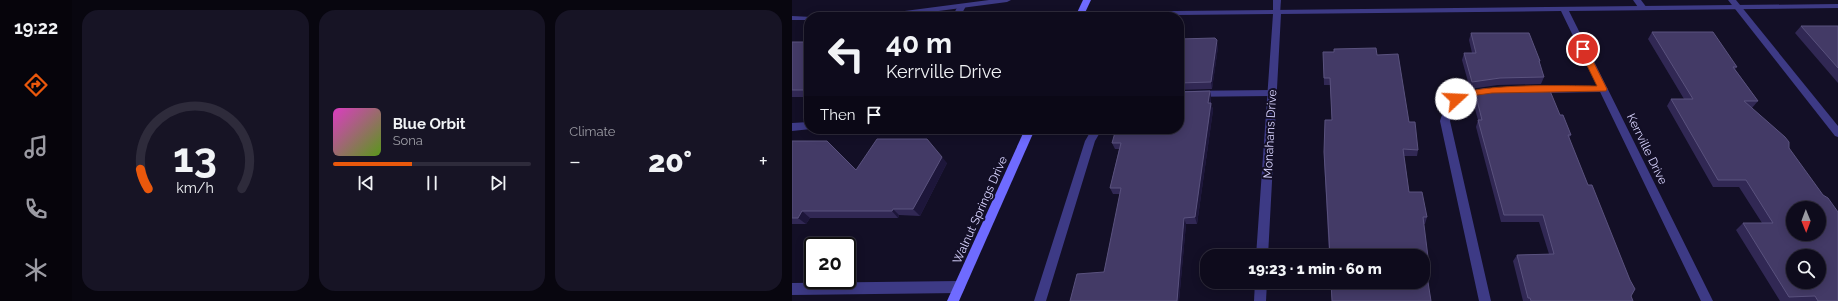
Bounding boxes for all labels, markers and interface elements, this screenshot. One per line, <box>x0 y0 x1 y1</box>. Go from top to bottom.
text: 19:22 <box>14 17 58 38</box>
text: 40 m <box>886 27 952 60</box>
icon: left <box>820 28 872 80</box>
pin <box>1566 32 1600 66</box>
icon: arrive <box>1572 38 1594 60</box>
text: Kerrville Drive <box>886 61 1002 82</box>
icon: directions <box>22 71 50 99</box>
position arrow <box>1435 78 1477 120</box>
street label: Monahans Drive <box>1261 89 1279 179</box>
icon: arrive <box>863 104 885 126</box>
text: Then <box>820 106 855 124</box>
street label: Kerrville Drive <box>1624 111 1670 187</box>
text: Blue Orbit <box>393 115 466 133</box>
text: Climate <box>569 124 615 139</box>
text: 13 <box>173 132 217 181</box>
icon: music <box>22 133 50 161</box>
text: Sona <box>393 133 423 148</box>
text: 20° <box>648 144 692 179</box>
text: − <box>569 148 581 174</box>
text: + <box>759 148 768 174</box>
street label: Walnut Springs Drive <box>950 154 1010 266</box>
icon: previous <box>355 172 377 194</box>
icon: pause <box>421 172 443 194</box>
icon: next <box>487 172 509 194</box>
text: km/h <box>176 179 214 195</box>
icon: phone <box>22 195 50 223</box>
north arrow <box>1786 201 1826 241</box>
map controls <box>1786 201 1826 289</box>
speed limit sign: 20 <box>804 237 856 289</box>
button: search <box>1786 249 1826 289</box>
icon: climate <box>22 256 50 284</box>
text: 19:23 · 1 min · 60 m <box>1248 260 1382 278</box>

